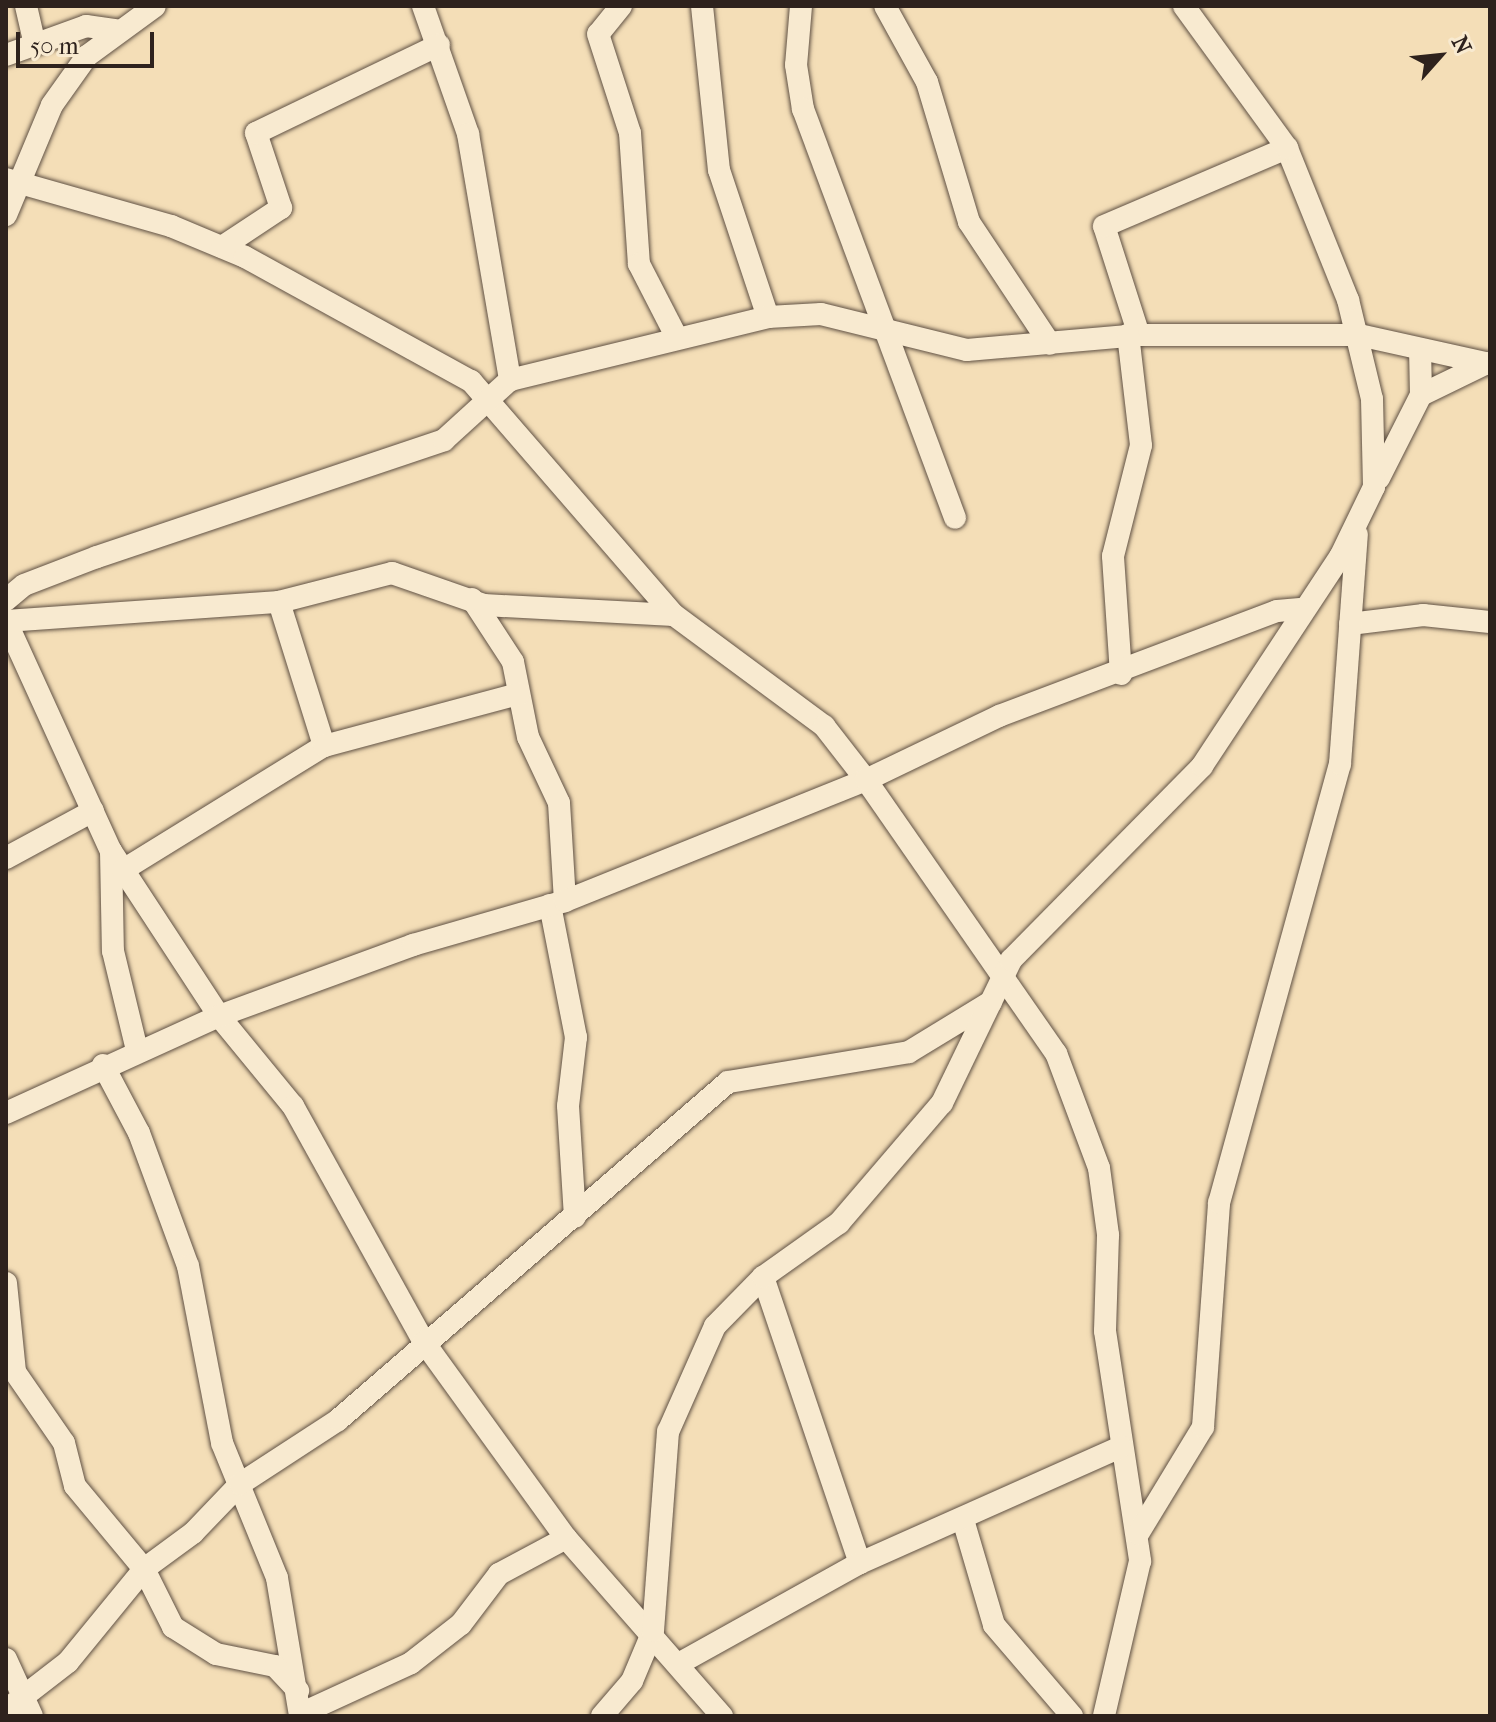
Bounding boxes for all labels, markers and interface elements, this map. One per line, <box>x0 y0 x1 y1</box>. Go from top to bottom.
scale bar <box>20 16 158 66</box>
north arrow <box>1400 16 1480 96</box>
text: 50 m <box>30 32 79 60</box>
text: N <box>1446 32 1477 58</box>

